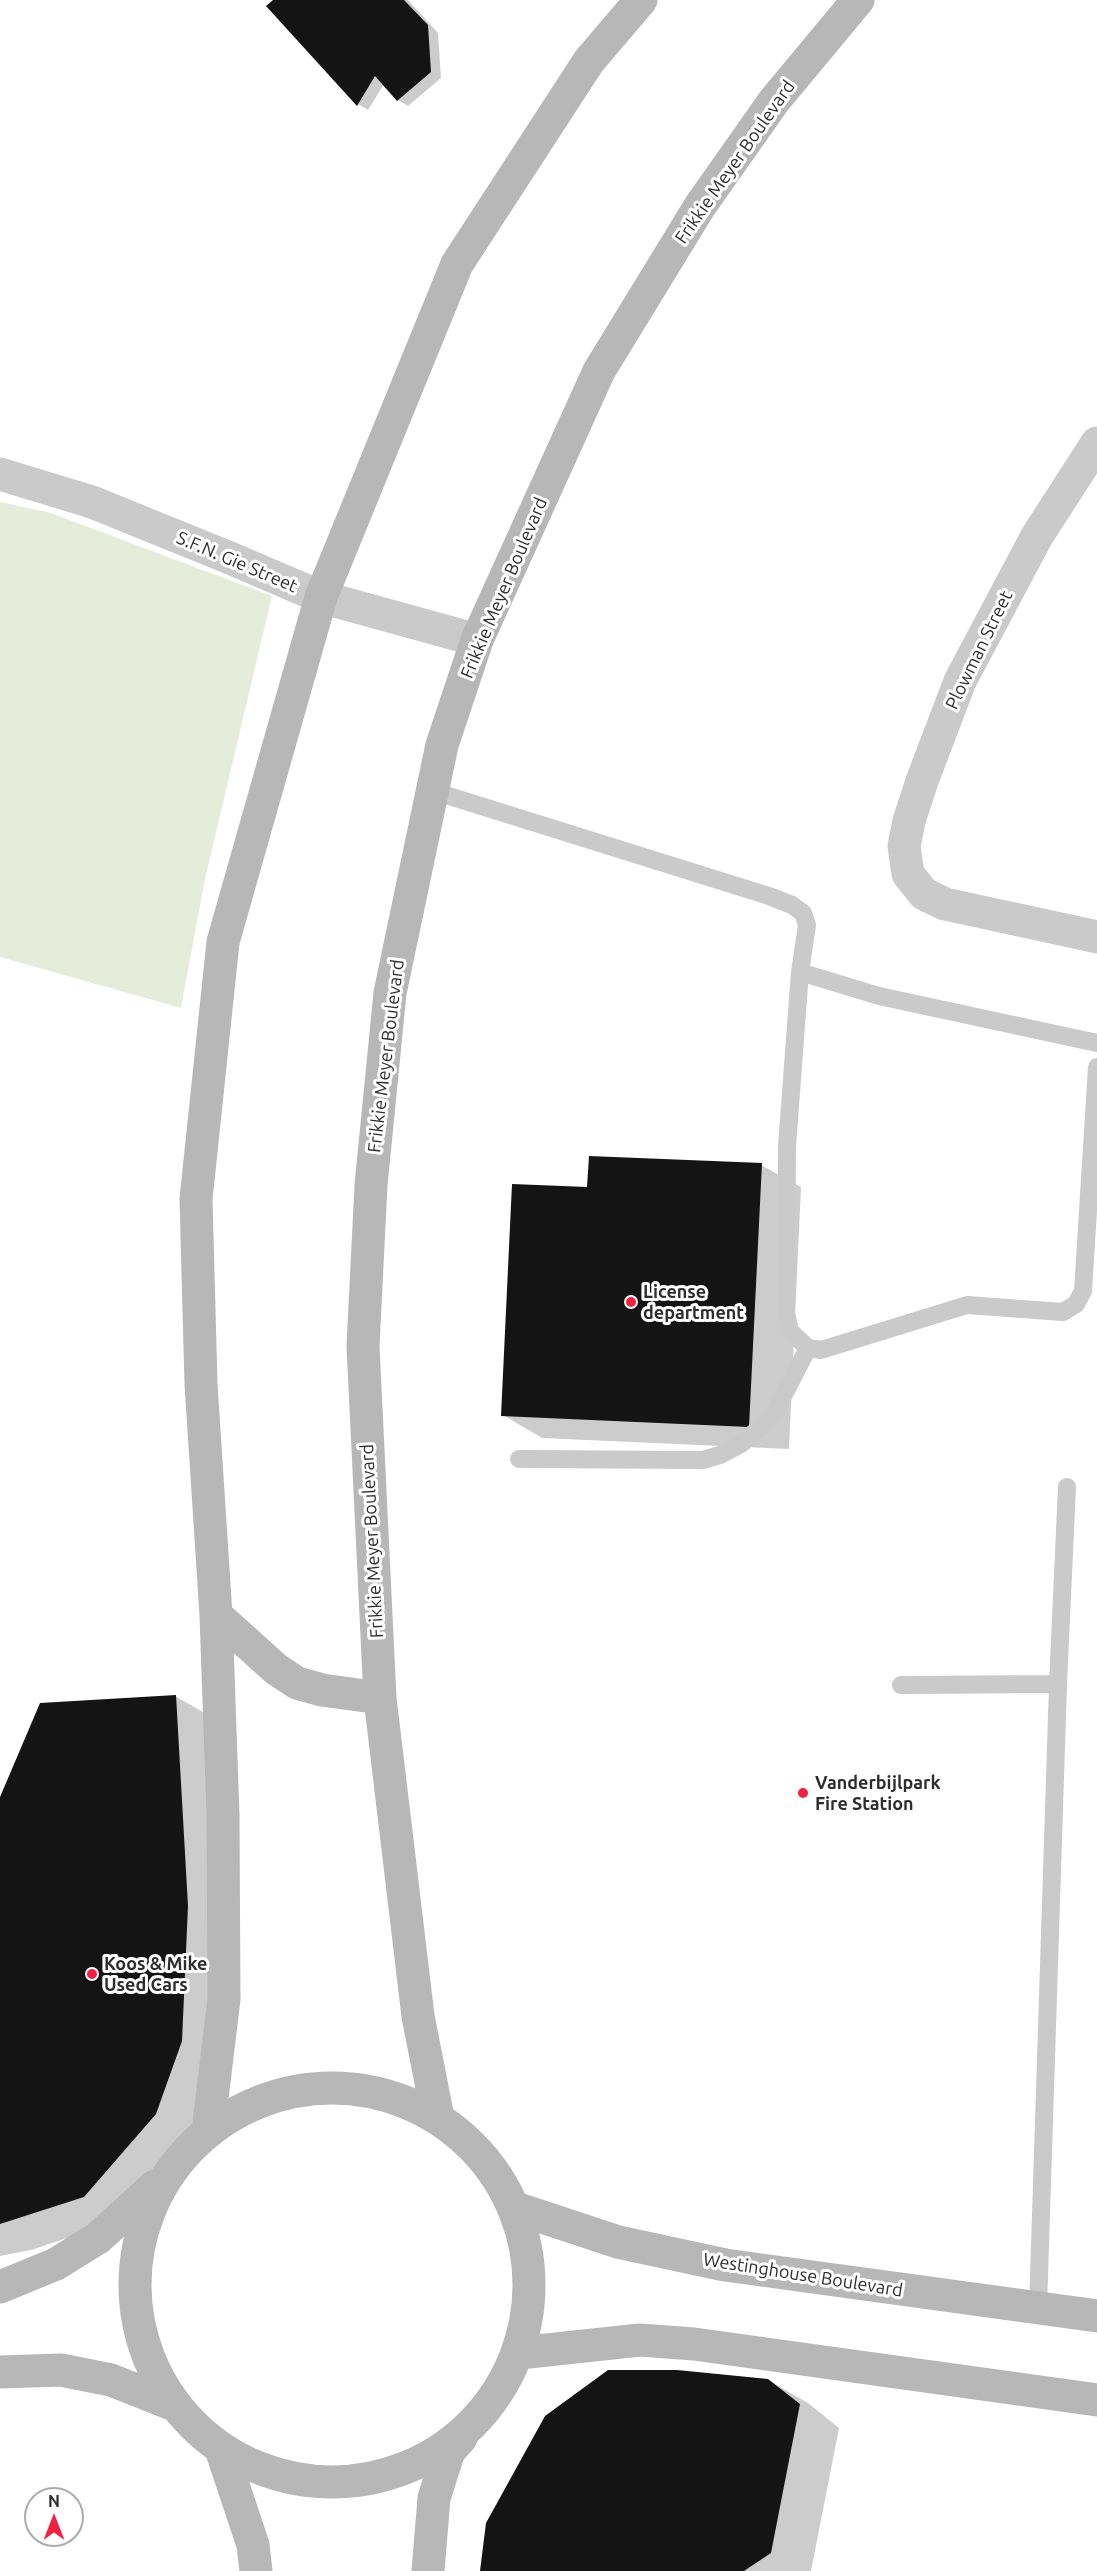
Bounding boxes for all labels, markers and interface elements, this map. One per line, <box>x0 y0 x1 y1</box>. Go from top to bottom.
street label: Frikkie Meyer Boulevard <box>670 76 800 248</box>
street label: Frikkie Meyer Boulevard <box>456 494 552 682</box>
street label: S.F.N. Gie Street <box>173 527 301 597</box>
street label: Plowman Street <box>941 587 1017 713</box>
street label: Frikkie Meyer Boulevard <box>363 958 409 1154</box>
place label: License department <box>643 1281 744 1324</box>
marker: License department <box>624 1295 638 1309</box>
street label: Frikkie Meyer Boulevard <box>356 1443 388 1639</box>
place label: Vanderbijlpark Fire Station <box>815 1772 941 1814</box>
marker: Vanderbijlpark Fire Station <box>796 1786 810 1800</box>
place label: Koos & Mike Used Cars <box>104 1953 207 1996</box>
marker: Koos & Mike Used Cars <box>85 1967 99 1981</box>
street label: Westinghouse Boulevard <box>702 2249 904 2301</box>
north arrow <box>24 2487 84 2547</box>
text: N <box>48 2492 60 2510</box>

